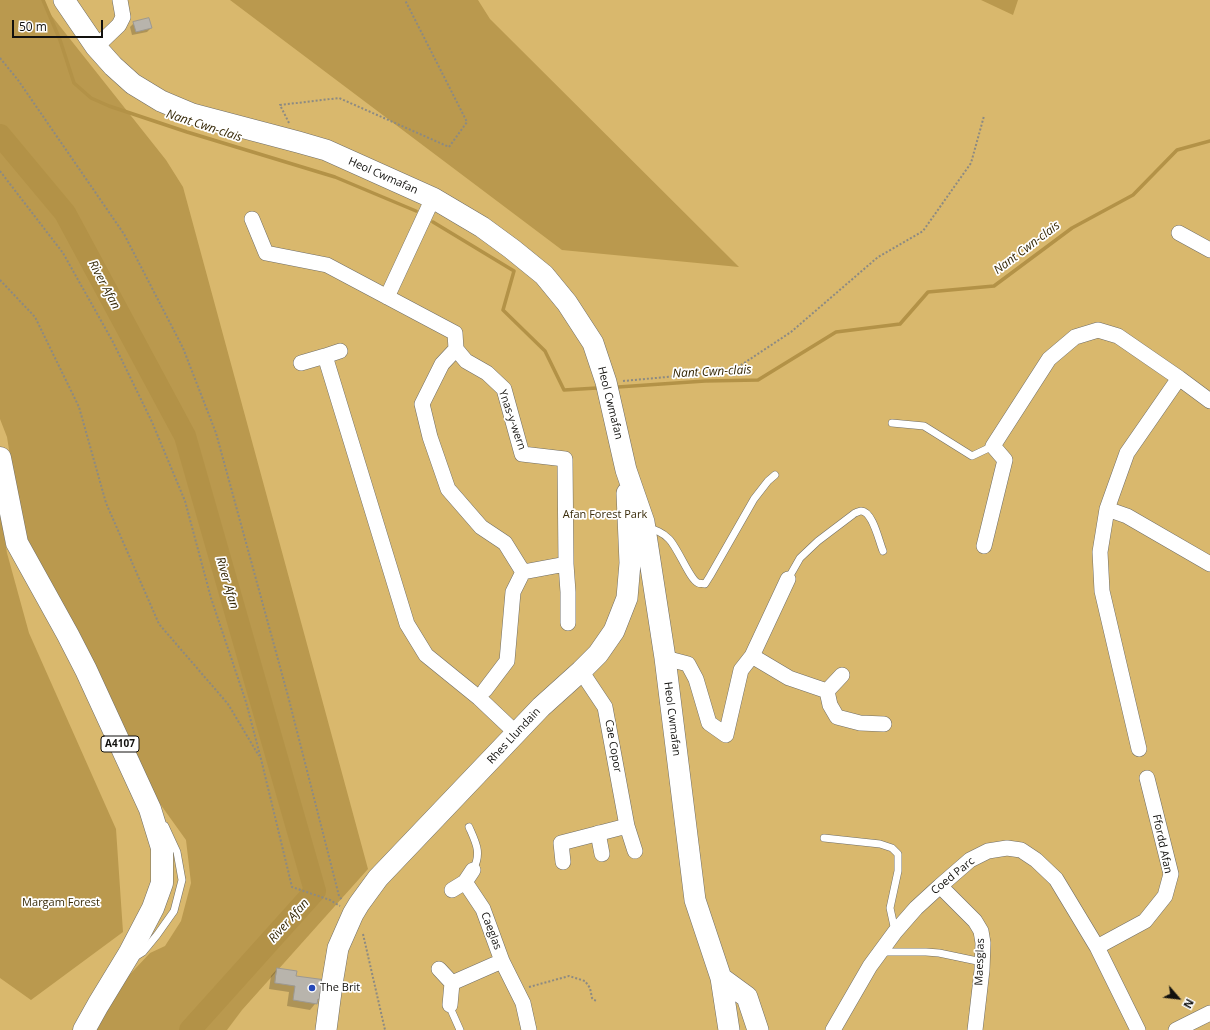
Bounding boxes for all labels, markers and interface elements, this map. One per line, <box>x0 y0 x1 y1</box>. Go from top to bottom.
scale bar <box>14 12 105 38</box>
text: 50 m <box>19 18 47 35</box>
water label: Nant Cwn-clais <box>164 107 244 145</box>
street label: Heol Cwmafan <box>346 155 420 197</box>
water label: Nant Cwn-clais <box>991 218 1063 278</box>
water label: River Afan <box>85 258 123 312</box>
water label: Nant Cwn-clais <box>672 363 752 381</box>
street label: Heol Cwmafan <box>595 365 625 441</box>
street label: Ynas-y-wern <box>496 388 528 452</box>
park label: Afan Forest Park <box>563 508 647 522</box>
water label: River Afan <box>213 555 241 611</box>
street label: Heol Cwmafan <box>661 681 683 757</box>
street label: Rhes Llundain <box>485 705 543 767</box>
street label: Cae Copor <box>602 719 624 773</box>
road number: A4107 <box>101 736 139 752</box>
street label: Ffordd Afan <box>1149 813 1175 875</box>
street label: Coed Parc <box>929 855 977 897</box>
park label: Margam Forest <box>22 896 100 910</box>
water label: River Afan <box>266 896 312 946</box>
street label: Caeglas <box>478 910 504 952</box>
street label: Maesglas <box>973 938 987 986</box>
north arrow <box>1158 978 1198 1018</box>
place label: The Brit <box>320 981 360 995</box>
marker: The Brit <box>307 983 317 993</box>
text: N <box>1180 996 1198 1011</box>

